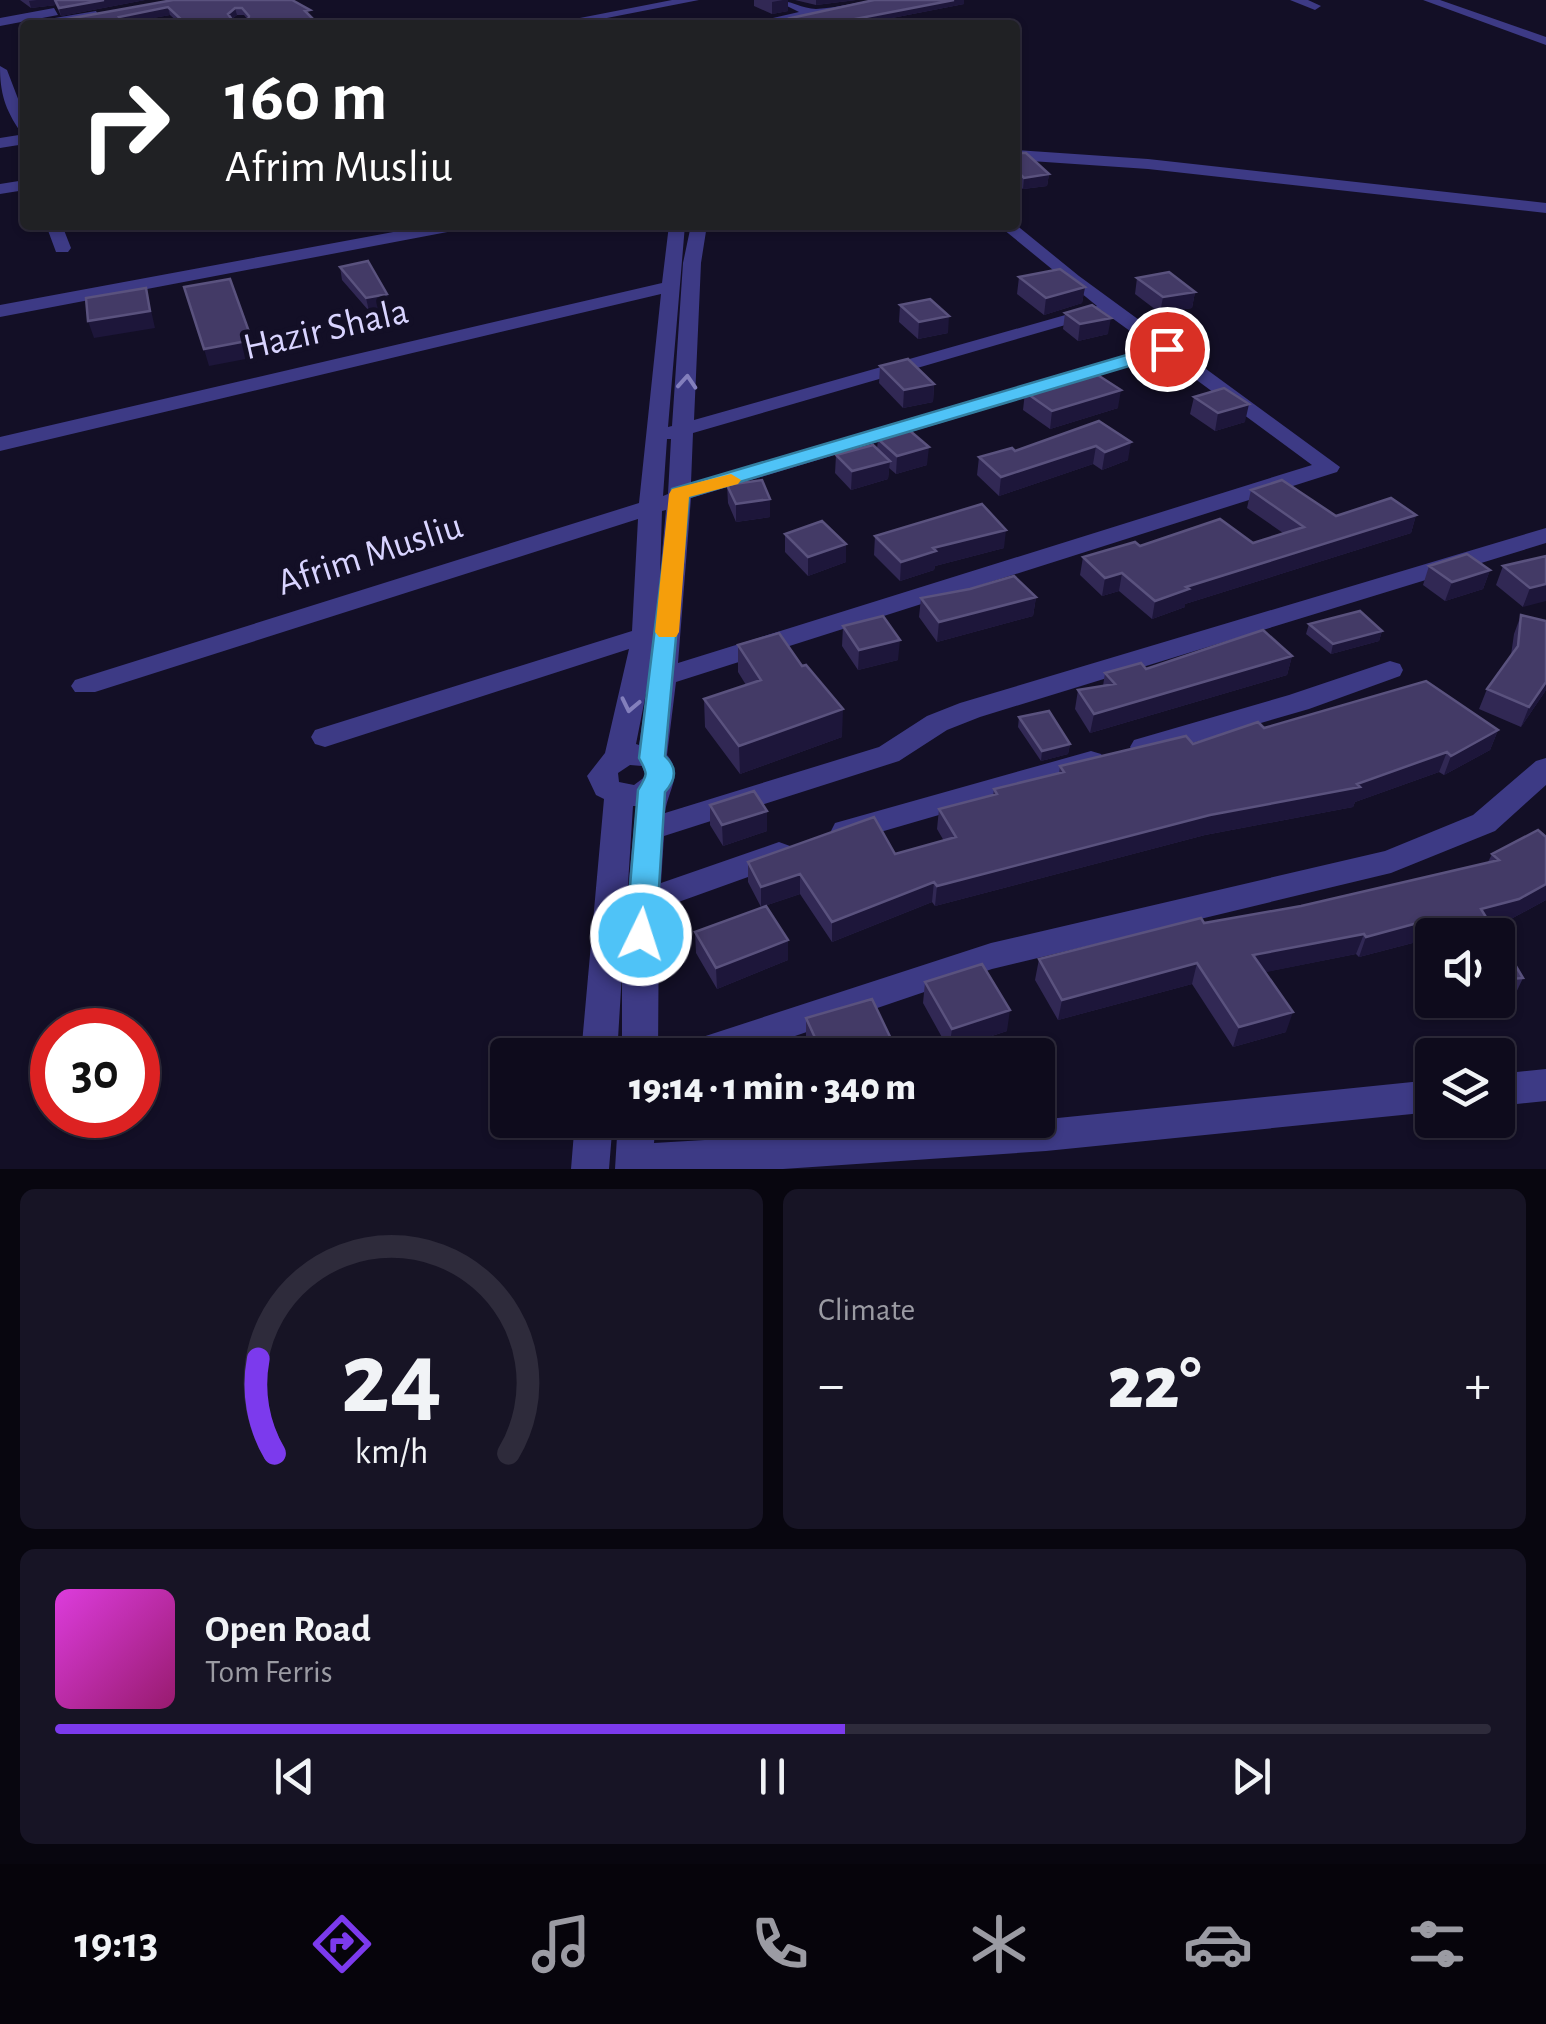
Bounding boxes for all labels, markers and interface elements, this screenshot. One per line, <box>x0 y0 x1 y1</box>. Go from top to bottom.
icon: right <box>60 60 190 190</box>
text: 160 m <box>225 63 388 133</box>
text: Afrim Musliu <box>225 145 453 190</box>
street label: Hazir Shala <box>240 293 412 367</box>
pin <box>1125 307 1210 392</box>
icon: arrive <box>1140 322 1195 377</box>
one-way arrow <box>675 374 697 390</box>
street label: Afrim Musliu <box>273 507 467 603</box>
one-way arrow <box>621 696 642 713</box>
position arrow <box>589 883 693 987</box>
map controls <box>1415 918 1515 1138</box>
button: sound <box>1415 918 1515 1018</box>
speed limit sign: 30 <box>30 1008 160 1138</box>
button: layers <box>1415 1038 1515 1138</box>
text: 19:14 · 1 min · 340 m <box>629 1069 916 1107</box>
text: Climate <box>818 1294 915 1326</box>
text: 24 <box>341 1328 442 1432</box>
text: 22° <box>1108 1347 1201 1422</box>
text: − <box>818 1358 844 1413</box>
text: + <box>1465 1358 1491 1413</box>
text: km/h <box>355 1434 428 1470</box>
text: Open Road <box>205 1611 371 1649</box>
text: Tom Ferris <box>205 1656 333 1688</box>
icon: previous <box>267 1749 322 1804</box>
icon: pause <box>745 1749 800 1804</box>
icon: next <box>1224 1749 1279 1804</box>
icon: directions <box>307 1909 377 1979</box>
icon: music <box>526 1909 596 1979</box>
icon: phone <box>745 1909 815 1979</box>
icon: climate <box>964 1909 1034 1979</box>
icon: car <box>1183 1909 1253 1979</box>
icon: filters <box>1402 1909 1472 1979</box>
text: 19:13 <box>74 1921 158 1966</box>

